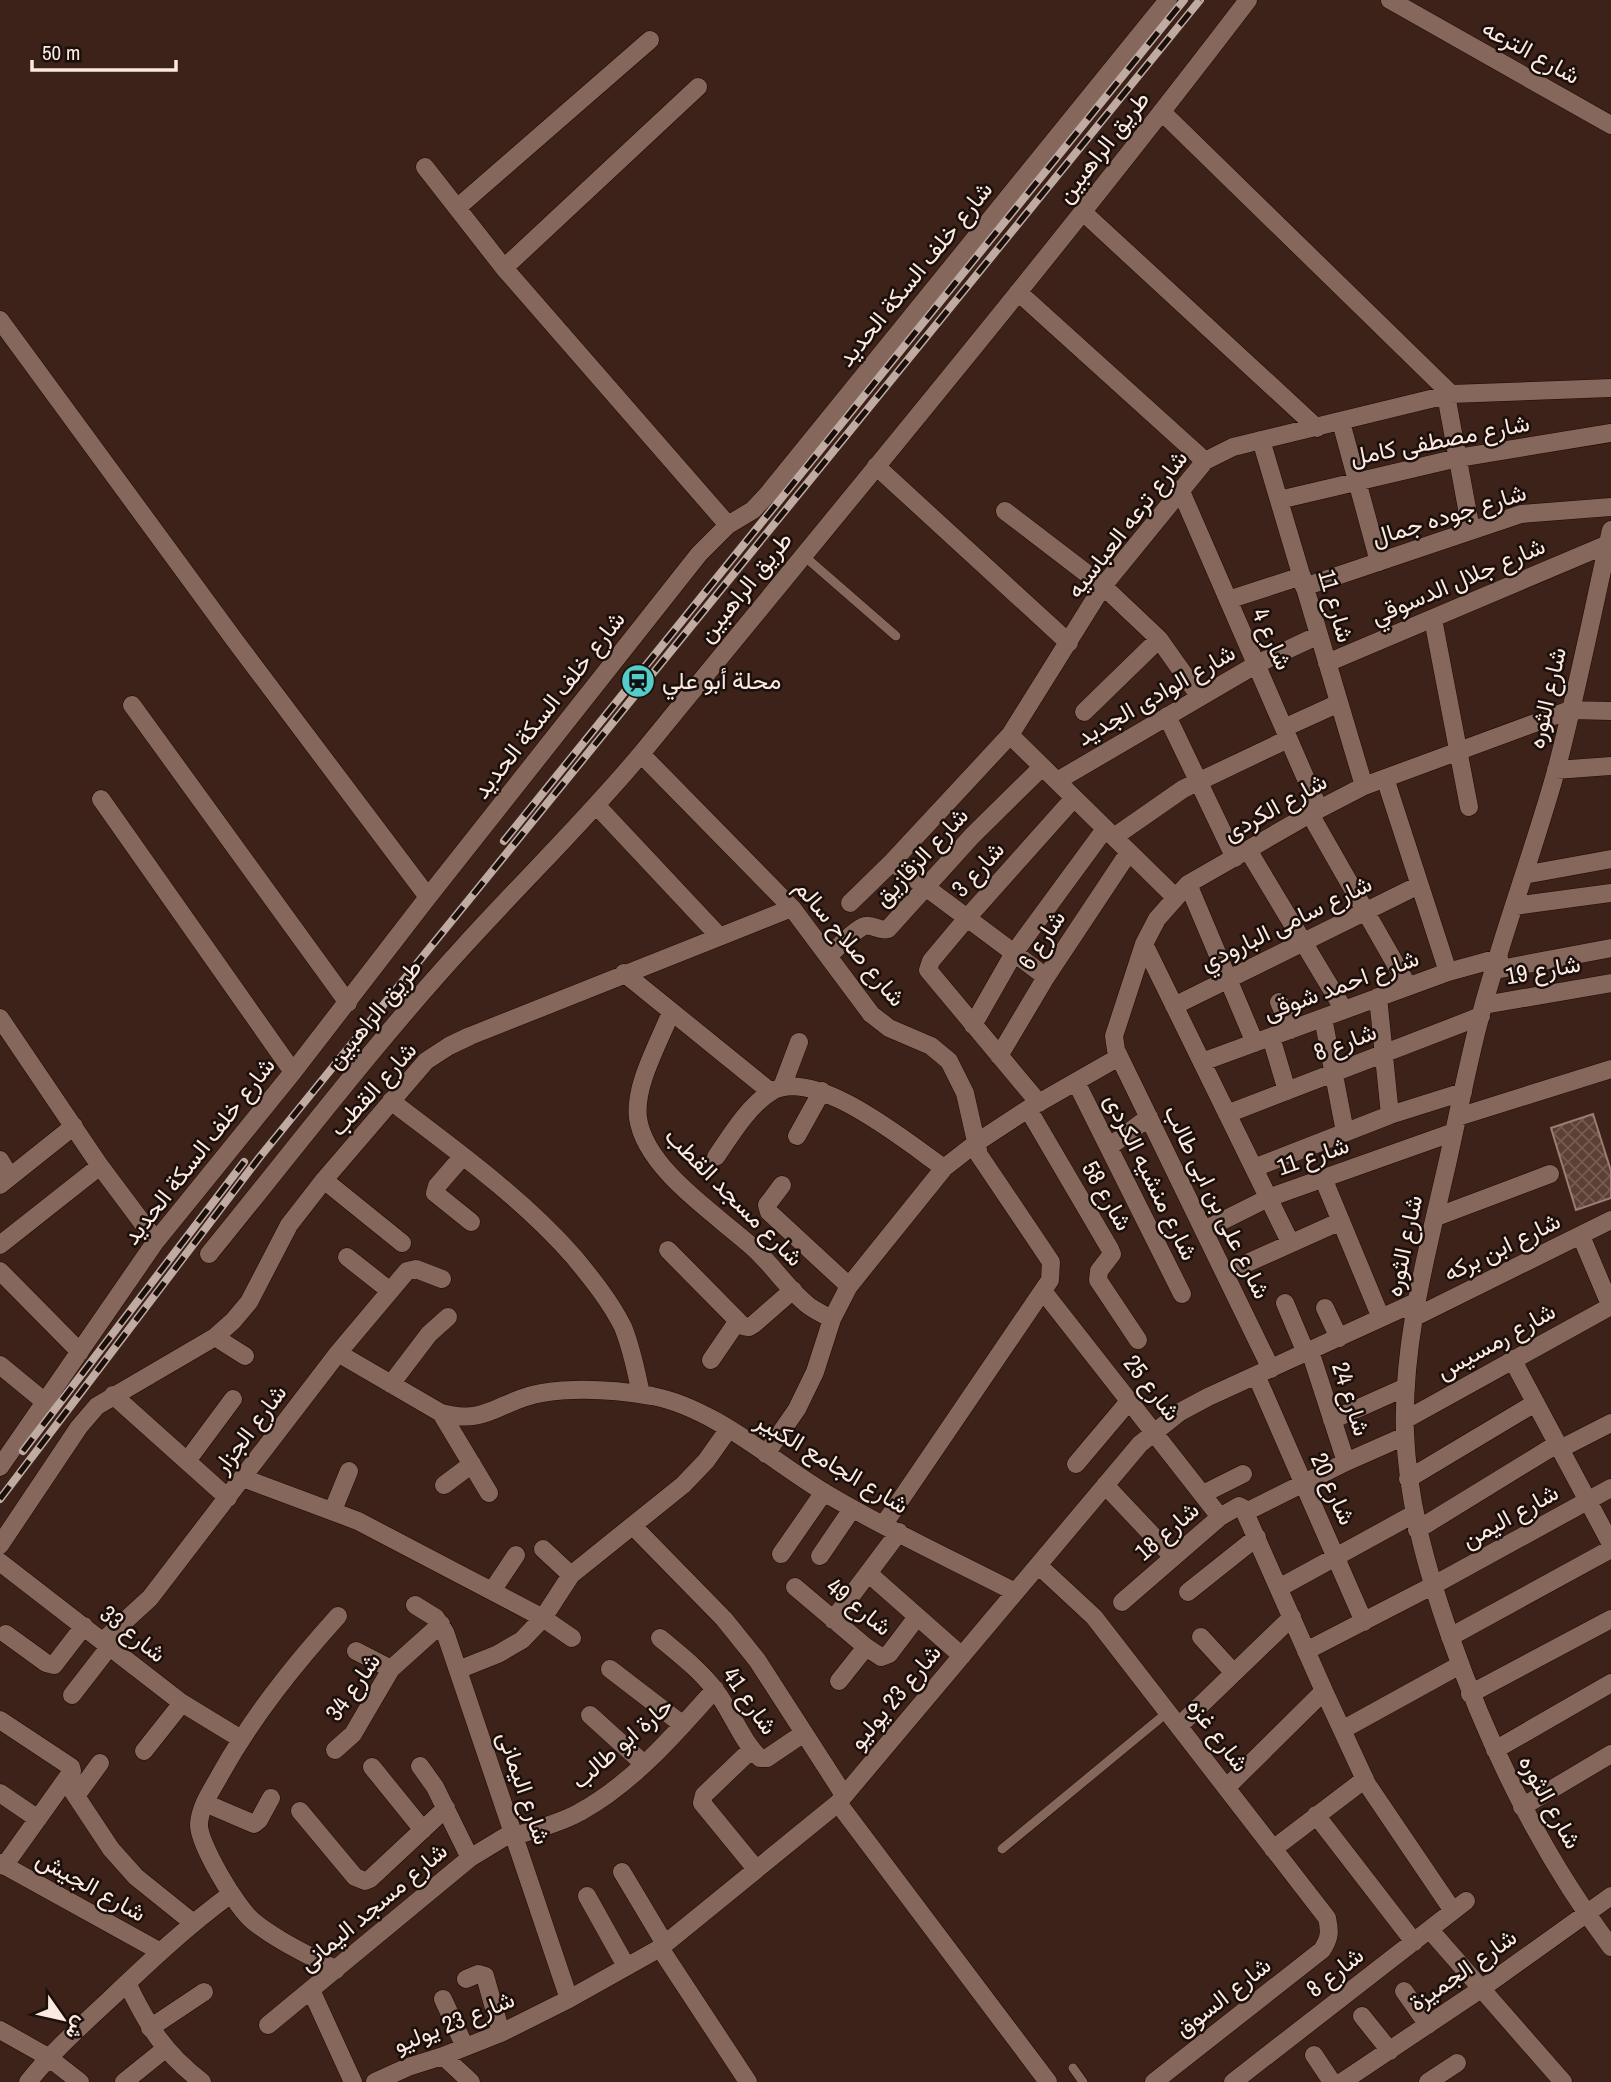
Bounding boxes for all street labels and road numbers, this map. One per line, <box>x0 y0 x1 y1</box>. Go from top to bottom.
street label: شارع الترعه <box>1476 11 1586 92</box>
street label: طريق الراهبين <box>1048 84 1156 209</box>
street label: شارع خلف السكة الحديد <box>829 174 1000 373</box>
street label: شارع مصطفى كامل <box>1347 406 1532 473</box>
street label: شارع ترعه العباسيه <box>1058 443 1195 605</box>
street label: شارع جوده جمال <box>1367 475 1530 554</box>
street label: طريق الراهبين <box>690 524 799 648</box>
street label: شارع جلال الدسوقي <box>1366 529 1551 635</box>
street label: شارع 11 <box>1310 566 1363 646</box>
street label: شارع 4 <box>1244 603 1301 675</box>
street label: شارع خلف السكة الحديد <box>465 604 632 805</box>
street label: شارع الوادى الجديد <box>1070 636 1241 753</box>
street label: شارع الثوره <box>1519 644 1574 752</box>
street label: شارع الكردى <box>1217 764 1333 849</box>
street label: شارع الزقازيق <box>866 800 975 914</box>
street label: شارع 3 <box>944 834 1012 904</box>
street label: شارع سامى البارودي <box>1194 867 1378 981</box>
street label: شارع صلاح سالم <box>787 872 914 1013</box>
street label: شارع 6 <box>1010 904 1073 976</box>
street label: شارع احمد شوقى <box>1258 941 1423 1028</box>
street label: شارع 19 <box>1503 947 1583 992</box>
street label: طريق الراهبين <box>318 952 429 1075</box>
street label: شارع 8 <box>1309 1015 1381 1069</box>
street label: شارع القطب <box>321 1034 424 1143</box>
street label: شارع خلف السكة الحديد <box>115 1050 282 1251</box>
street label: شارع منشيه الكردى <box>1097 1088 1206 1266</box>
street label: شارع على بن ابى طالب <box>1156 1099 1279 1304</box>
street label: شارع مسجد القطب <box>658 1120 811 1273</box>
street label: شارع 11 <box>1272 1128 1353 1183</box>
street label: شارع 58 <box>1074 1155 1141 1237</box>
street label: شارع الثوره <box>1377 1192 1430 1300</box>
street label: شارع ابن بركه <box>1438 1204 1566 1289</box>
street label: شارع رمسيس <box>1430 1294 1561 1387</box>
street label: شارع 25 <box>1116 1348 1189 1428</box>
street label: شارع 24 <box>1324 1358 1379 1440</box>
street label: شارع الجزار <box>205 1377 294 1481</box>
street label: شارع الجامع الكبير <box>748 1403 915 1522</box>
street label: شارع 20 <box>1303 1448 1364 1530</box>
street label: شارع اليمن <box>1455 1475 1564 1556</box>
street label: شارع 18 <box>1127 1493 1206 1568</box>
street label: شارع 49 <box>820 1570 899 1643</box>
street label: شارع 33 <box>93 1597 173 1670</box>
street label: شارع 23 يوليو <box>841 1637 948 1756</box>
street label: شارع 34 <box>317 1646 388 1727</box>
street label: شارع 41 <box>715 1660 786 1741</box>
street label: حارة ابو طالب <box>564 1689 679 1795</box>
street label: شارع غزه <box>1180 1691 1257 1779</box>
street label: شارع اليمانى <box>490 1727 559 1849</box>
street label: شارع الثوره <box>1511 1749 1590 1855</box>
street label: شارع مسجد اليمانى <box>291 1835 454 1979</box>
street label: شارع الجيش <box>30 1842 152 1929</box>
street label: شارع الجميزة <box>1402 1920 1523 2019</box>
street label: شارع 8 <box>1299 1939 1370 2005</box>
street label: شارع السوق <box>1168 1949 1278 2045</box>
street label: شارع 23 يوليو <box>388 1982 519 2061</box>

